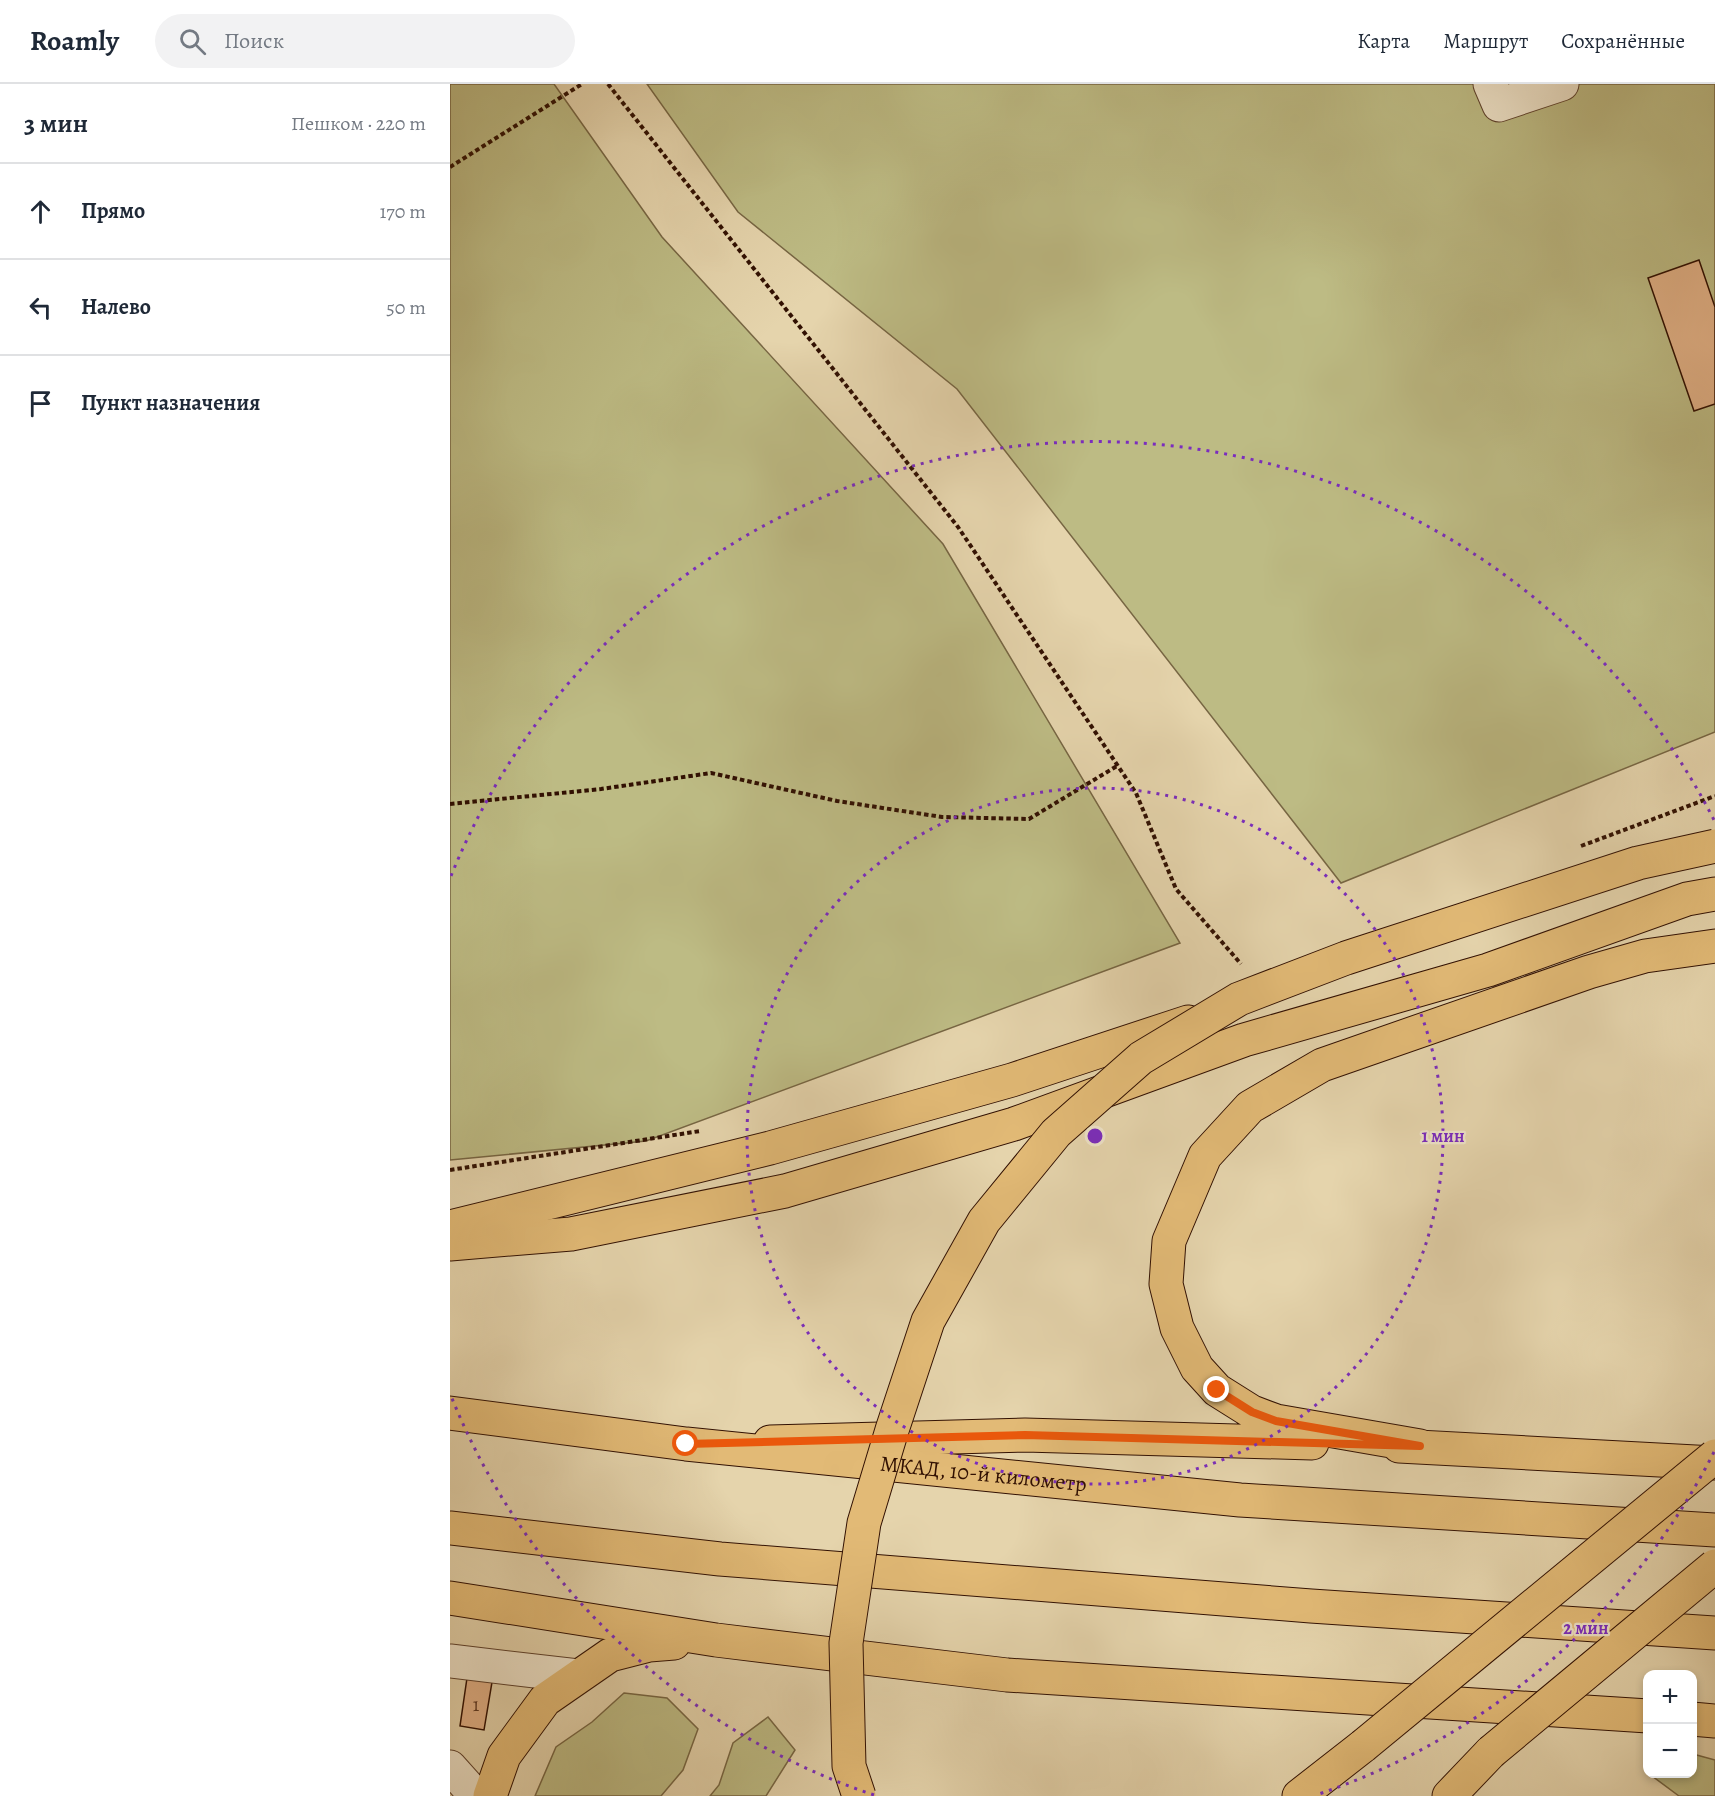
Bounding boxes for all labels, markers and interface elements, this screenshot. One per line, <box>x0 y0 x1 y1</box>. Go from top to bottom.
search box <box>155 14 575 68</box>
text: Roamly <box>30 22 119 60</box>
icon: search <box>176 25 209 58</box>
text: Поиск <box>224 26 284 56</box>
text: Карта <box>1357 27 1410 55</box>
text: Маршрут <box>1443 27 1528 55</box>
text: Сохранённые <box>1561 27 1685 55</box>
text: 3 мин <box>24 106 88 141</box>
text: Пешком · 220 m <box>291 110 426 137</box>
icon: ahead <box>24 195 57 228</box>
text: Прямо <box>81 196 145 226</box>
text: 170 m <box>380 198 426 225</box>
icon: left <box>24 291 57 324</box>
text: Налево <box>81 292 151 322</box>
text: 50 m <box>386 294 426 321</box>
icon: arrive <box>24 387 57 420</box>
text: Пункт назначения <box>81 388 260 418</box>
text: 1 мин <box>1421 1124 1465 1148</box>
centre of rings <box>1085 1126 1105 1146</box>
route end <box>1203 1376 1229 1402</box>
route start <box>672 1430 698 1456</box>
street label: МКАД, 10-й километр <box>879 1449 1088 1499</box>
text: 2 мин <box>1563 1616 1609 1640</box>
map controls <box>1643 1670 1697 1778</box>
button: + <box>1643 1670 1697 1724</box>
house number: 1 <box>473 1691 480 1718</box>
button: − <box>1643 1724 1697 1778</box>

